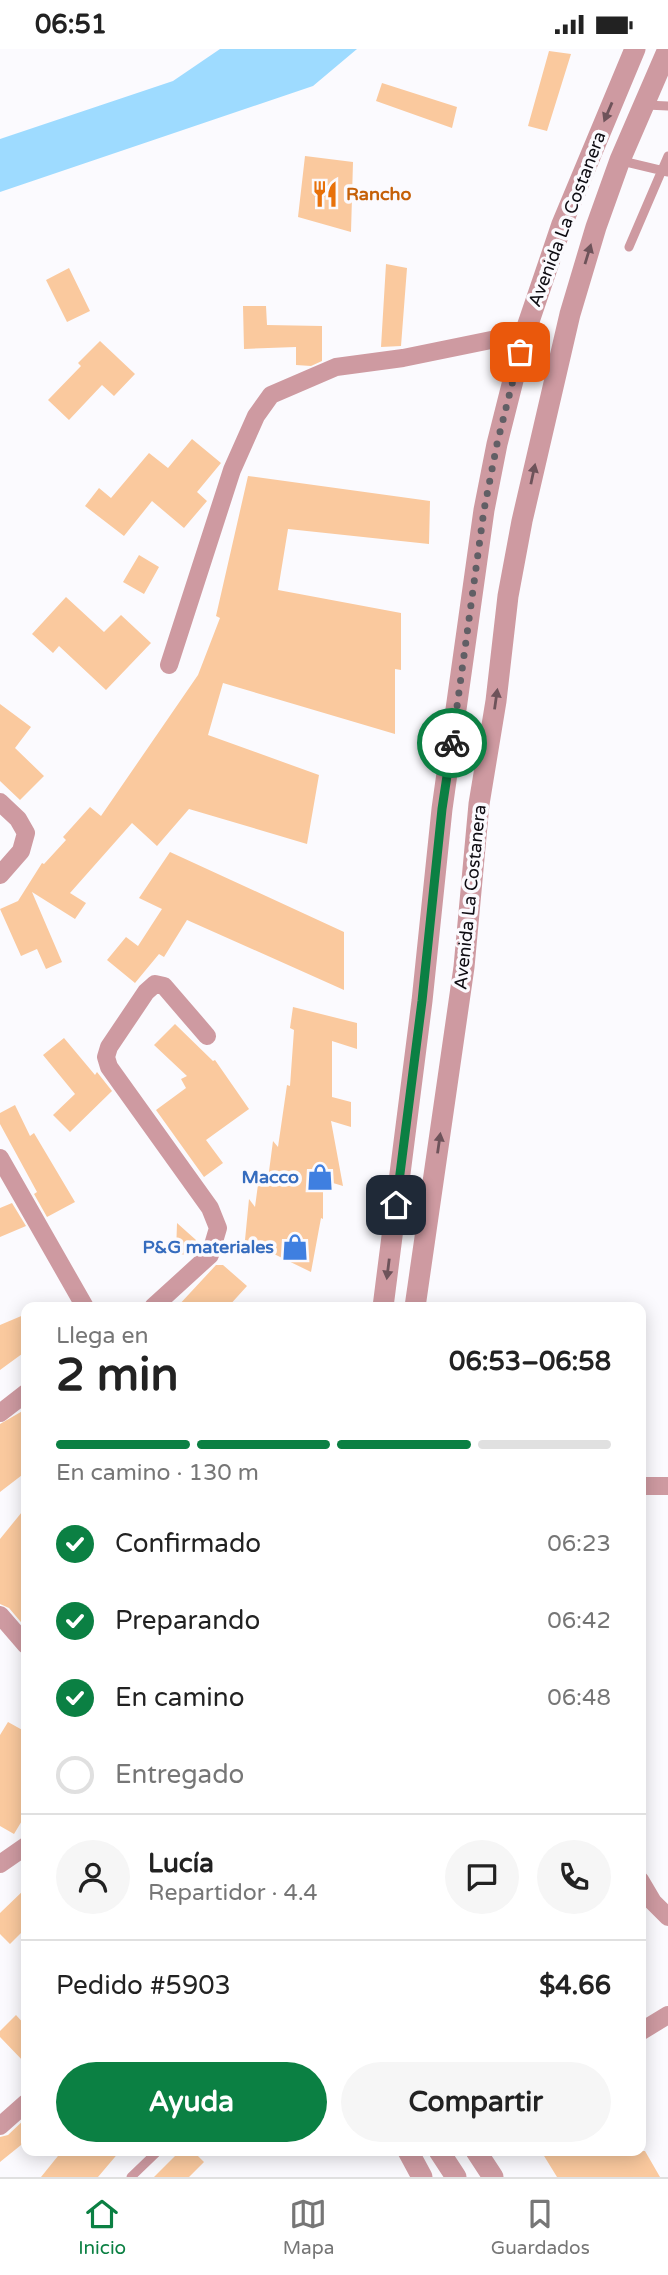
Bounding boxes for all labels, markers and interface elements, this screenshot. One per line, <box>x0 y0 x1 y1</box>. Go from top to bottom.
text: 06:51 <box>35 9 107 40</box>
one-way arrow <box>602 102 614 122</box>
street label: Avenida La Costanera <box>523 128 611 310</box>
restaurant icon: Rancho <box>310 179 340 209</box>
place label: Rancho <box>346 183 411 205</box>
one-way arrow <box>583 243 593 264</box>
pin <box>490 322 550 382</box>
icon: bag <box>501 333 539 371</box>
one-way arrow <box>527 463 538 485</box>
one-way arrow <box>490 687 501 709</box>
courier <box>417 708 487 778</box>
icon: bike <box>433 724 471 762</box>
street label: Avenida La Costanera <box>449 803 491 991</box>
one-way arrow <box>434 1132 445 1154</box>
shop icon: Macco <box>305 1162 335 1192</box>
place label: Macco <box>242 1166 299 1188</box>
pin <box>366 1175 426 1235</box>
icon: home <box>377 1186 415 1224</box>
shop icon: P&G materiales <box>280 1232 310 1262</box>
place label: P&G materiales <box>142 1236 274 1258</box>
one-way arrow <box>382 1258 393 1280</box>
text: Llega en <box>56 1322 148 1350</box>
text: 06:53–06:58 <box>449 1346 611 1377</box>
text: 2 min <box>56 1348 179 1403</box>
text: En camino · 130 m <box>56 1459 259 1487</box>
icon: check <box>56 1525 94 1563</box>
text: Confirmado <box>115 1528 261 1559</box>
text: 06:23 <box>547 1530 611 1558</box>
icon: check <box>56 1602 94 1640</box>
text: Preparando <box>115 1605 260 1636</box>
text: 06:42 <box>547 1607 611 1635</box>
icon: check <box>56 1679 94 1717</box>
text: En camino <box>115 1682 244 1713</box>
text: 06:48 <box>547 1684 611 1712</box>
text: Entregado <box>115 1759 244 1790</box>
button: person <box>56 1840 130 1914</box>
button: chat <box>445 1840 519 1914</box>
button: phone <box>537 1840 611 1914</box>
text: Lucía <box>148 1848 214 1879</box>
text: Repartidor · 4.4 <box>148 1879 318 1907</box>
text: Pedido #5903 <box>56 1970 231 2001</box>
text: $4.66 <box>539 1970 611 2001</box>
button: Ayuda <box>56 2062 327 2142</box>
button: Compartir <box>341 2062 611 2142</box>
tab: Inicio <box>78 2195 126 2259</box>
tab: Mapa <box>283 2195 334 2259</box>
tab: Guardados <box>491 2195 590 2259</box>

